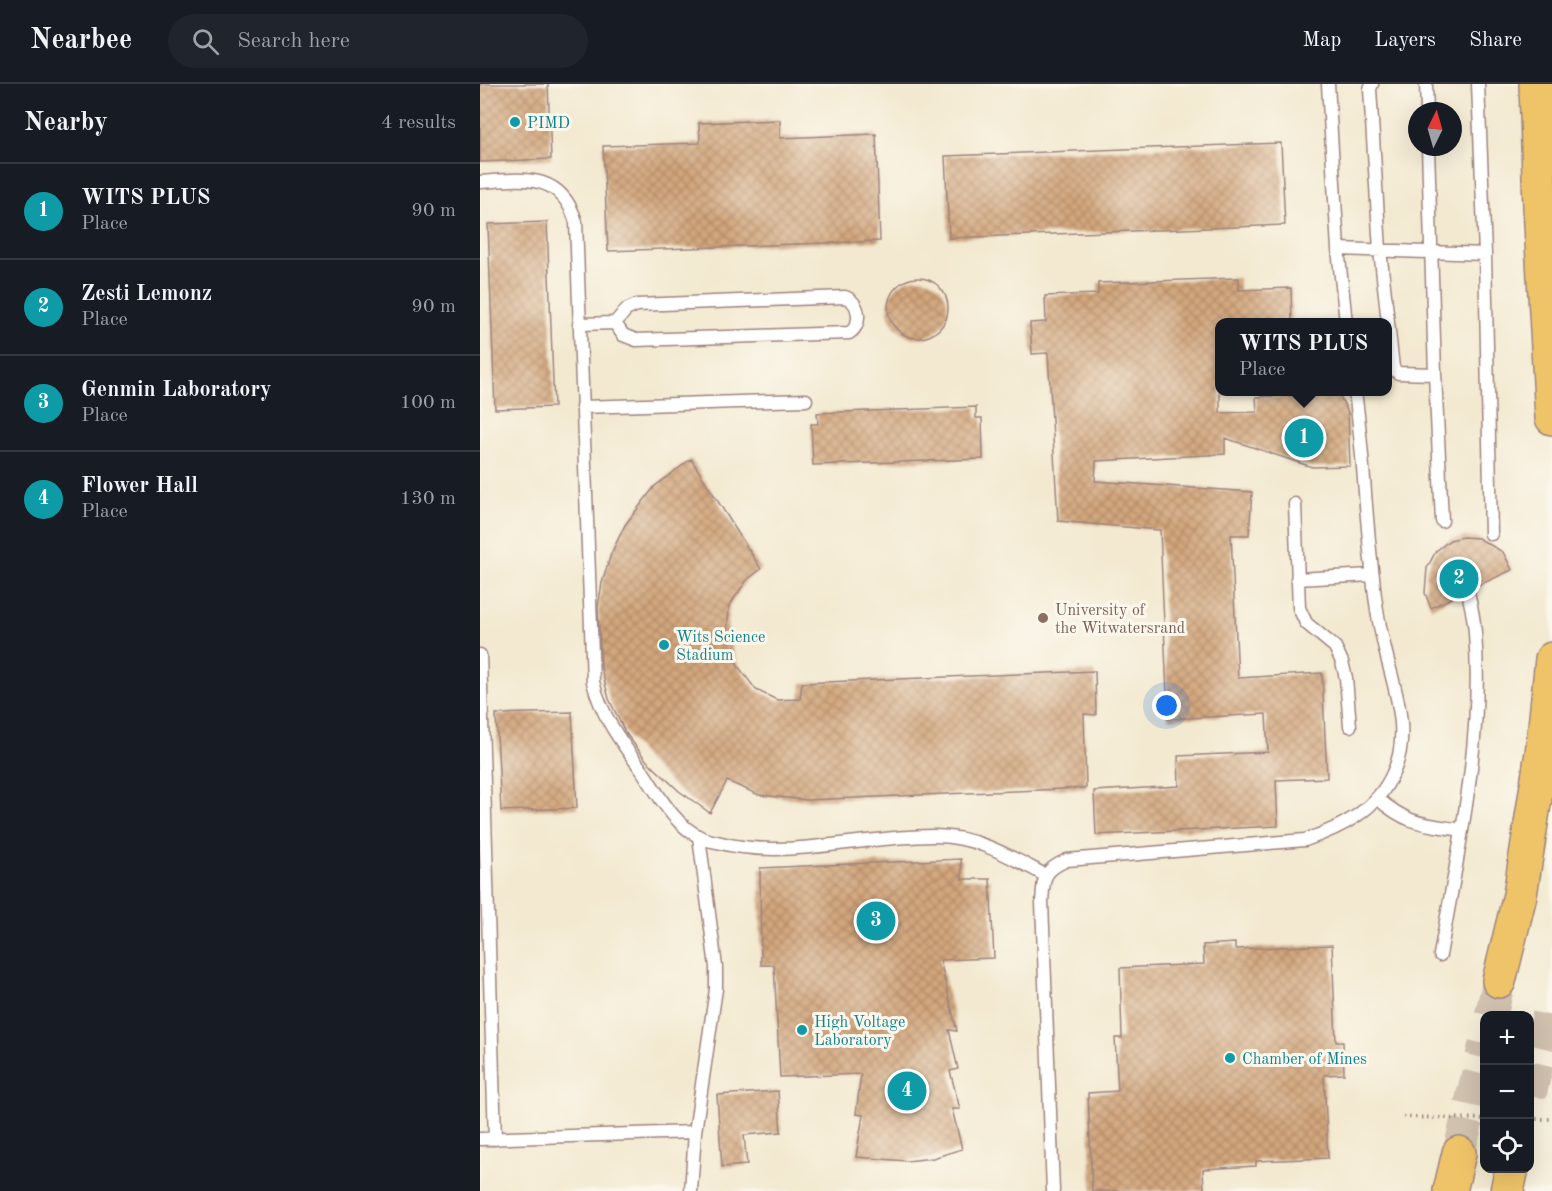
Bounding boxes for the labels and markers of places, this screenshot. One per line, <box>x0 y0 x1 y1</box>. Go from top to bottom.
marker: PIMD <box>508 115 522 129</box>
place label: PIMD <box>527 116 570 132</box>
pin: 1 <box>1284 416 1324 460</box>
pin: 2 <box>1440 556 1478 602</box>
place label: University of the Witwatersrand <box>1055 603 1185 637</box>
marker: University of the Witwatersrand <box>1036 611 1050 625</box>
place label: Wits Science Stadium <box>676 630 765 664</box>
marker: Wits Science Stadium <box>657 638 671 652</box>
pin: 3 <box>856 898 896 944</box>
place label: High Voltage Laboratory <box>814 1015 905 1049</box>
marker: High Voltage Laboratory <box>795 1023 809 1037</box>
marker: Chamber of Mines <box>1223 1051 1237 1065</box>
place label: Chamber of Mines <box>1242 1052 1367 1068</box>
pin: 4 <box>888 1068 926 1114</box>

